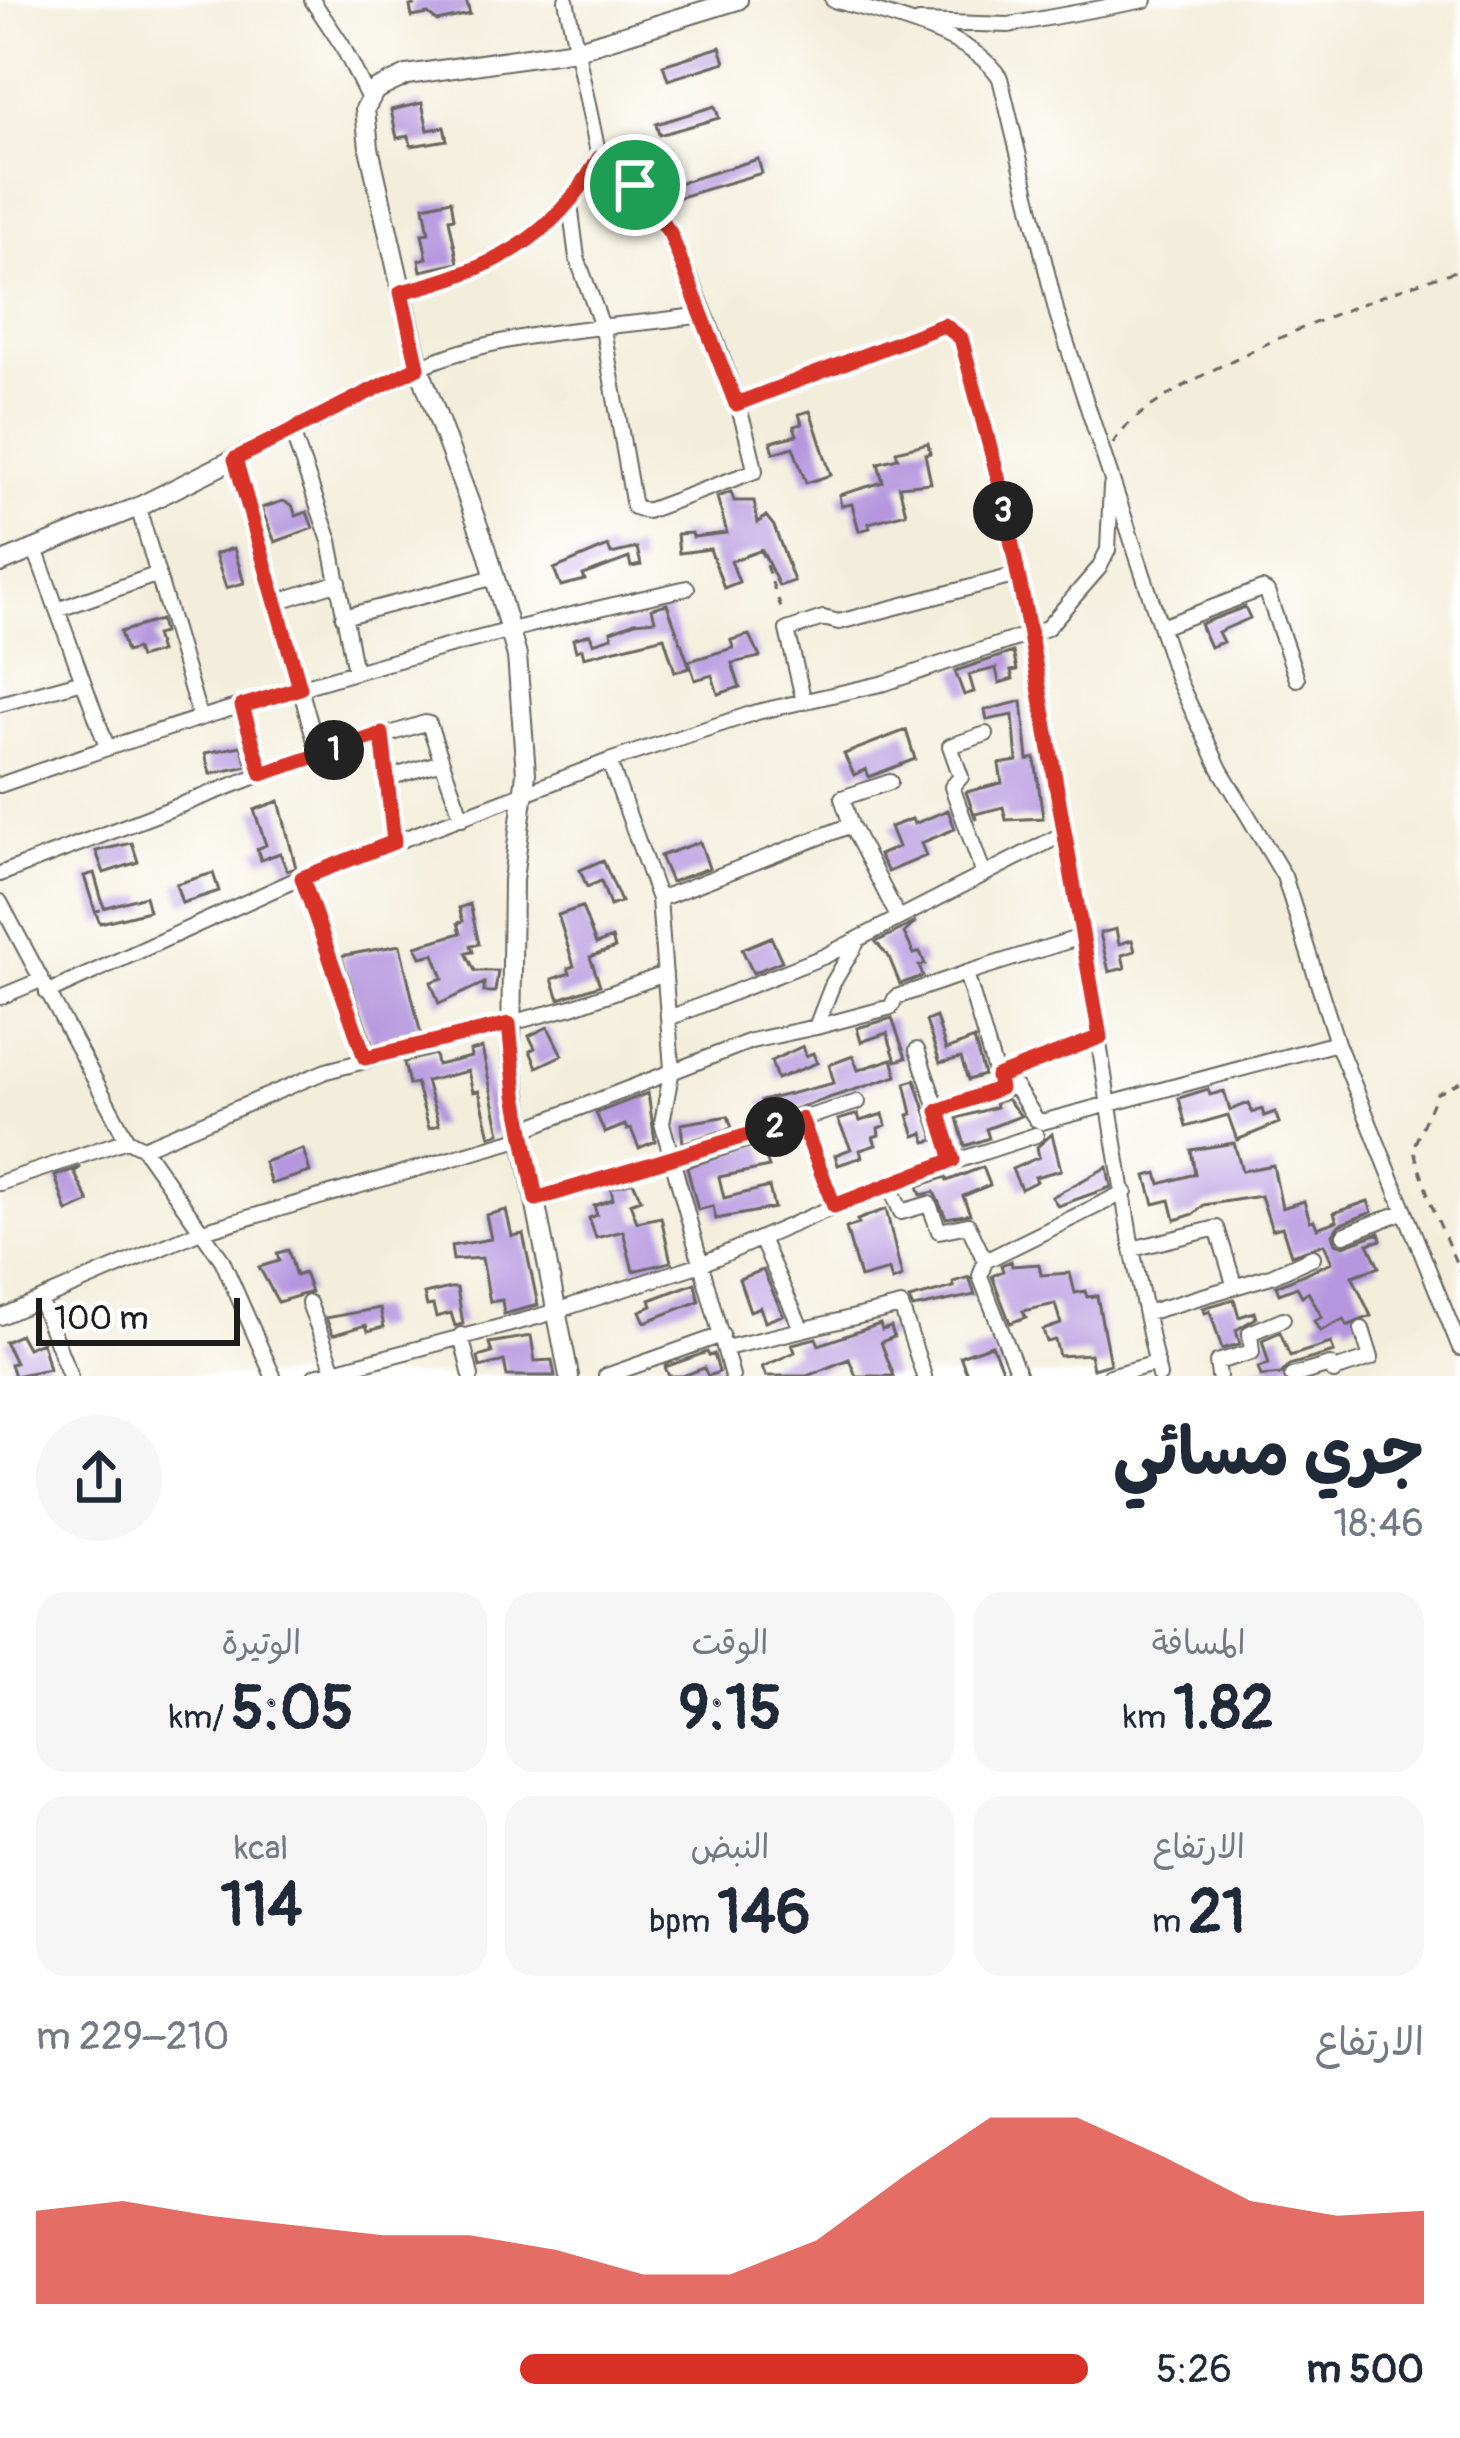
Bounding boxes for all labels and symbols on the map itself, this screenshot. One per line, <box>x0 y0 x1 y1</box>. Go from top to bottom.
pin <box>584 134 686 236</box>
pin: 3 <box>973 481 1033 541</box>
pin: 1 <box>304 720 364 780</box>
pin: 2 <box>745 1097 805 1157</box>
scale bar <box>36 1292 240 1345</box>

